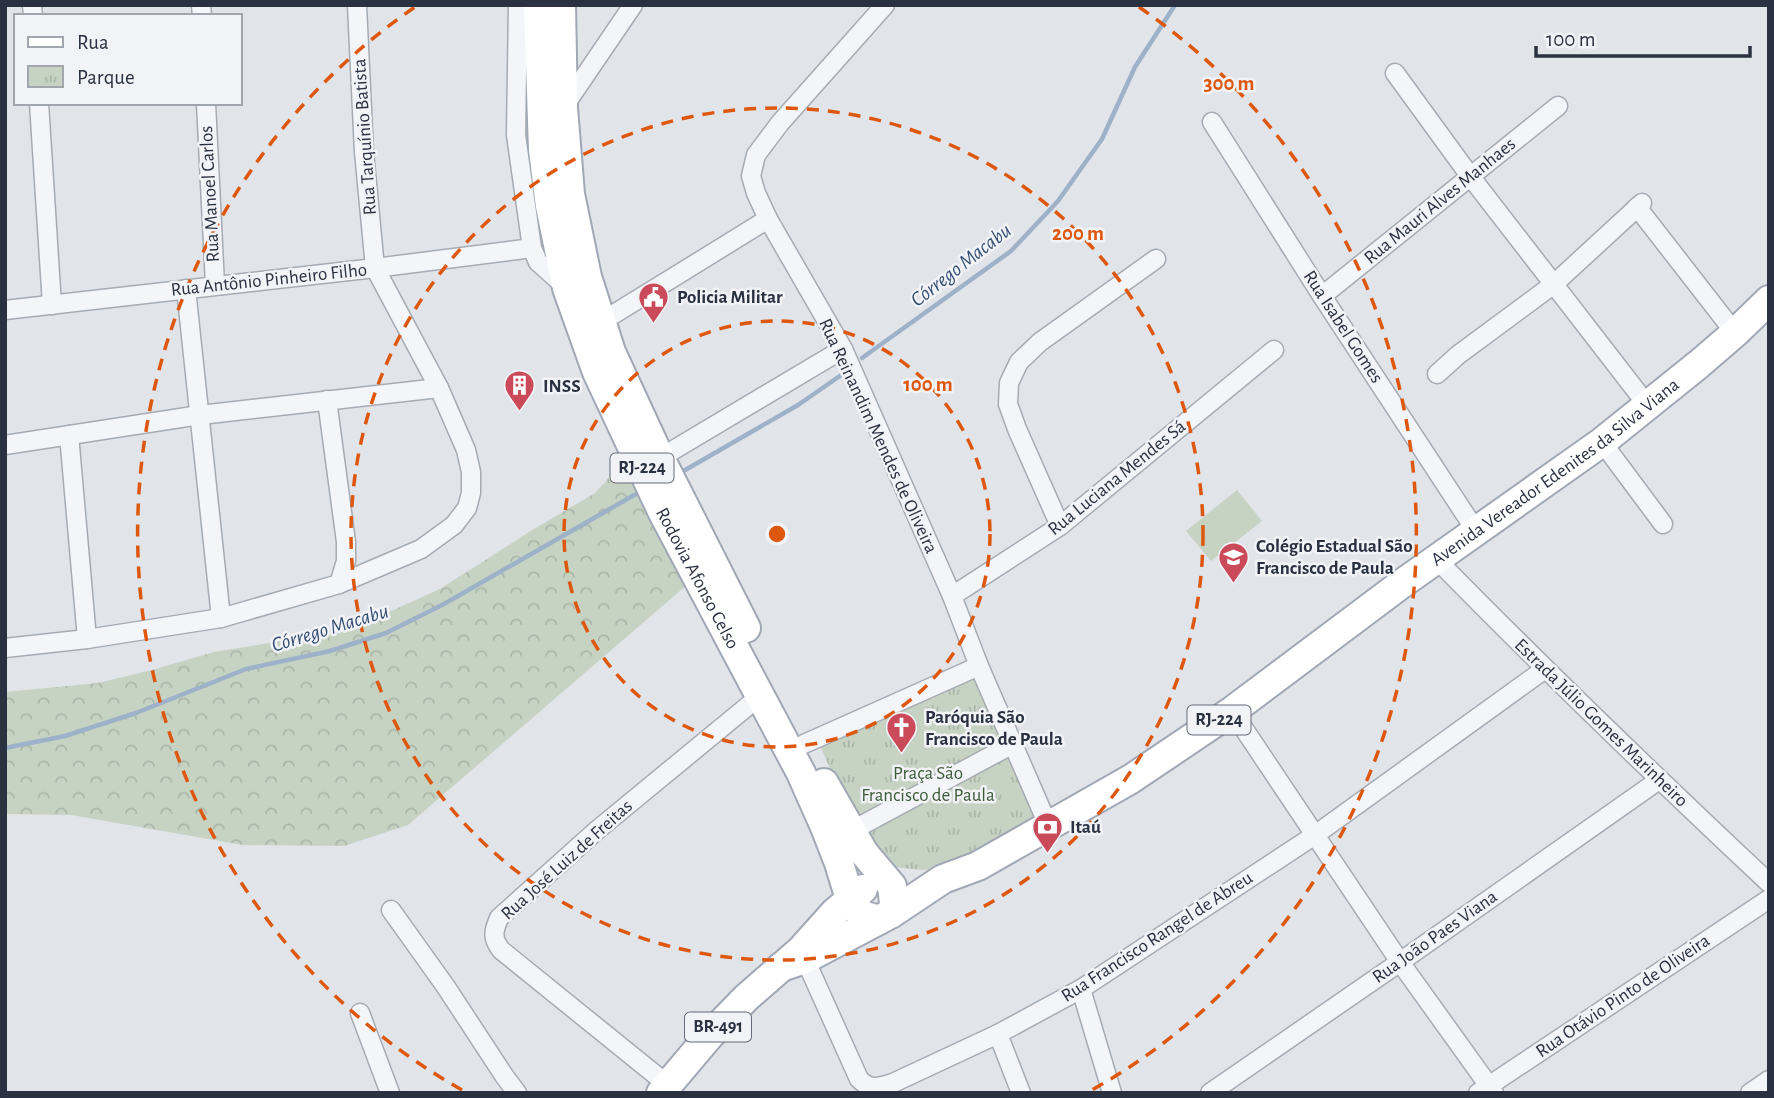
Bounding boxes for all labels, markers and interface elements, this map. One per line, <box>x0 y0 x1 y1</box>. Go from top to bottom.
legend <box>14 14 242 105</box>
scale bar <box>1536 14 1750 58</box>
text: 100 m <box>1546 29 1596 50</box>
text: Rua <box>77 32 109 53</box>
street label: Rua Tarquínio Batista <box>350 58 380 216</box>
text: Parque <box>77 67 135 88</box>
text: 300 m <box>1203 73 1255 94</box>
street label: Rua Manoel Carlos <box>197 125 223 263</box>
street label: Rua Mauri Alves Manhaes <box>1361 134 1519 268</box>
water label: Córrego Macabu <box>907 219 1015 311</box>
text: 200 m <box>1052 223 1104 244</box>
street label: Rua Antônio Pinheiro Filho <box>170 260 368 300</box>
street label: Rua Isabel Gomes <box>1300 267 1386 387</box>
public building icon: Policia Militar <box>637 280 671 324</box>
place label: Policia Militar <box>677 288 783 307</box>
street label: Rua Reinandim Mendes de Oliveira <box>815 316 941 557</box>
building icon: INSS <box>503 369 537 413</box>
text: 100 m <box>903 374 953 395</box>
street label: Avenida Vereador Edenites da Silva Viana <box>1428 374 1683 569</box>
place label: INSS <box>543 377 581 396</box>
street label: Rua Luciana Mendes Sá <box>1045 417 1190 539</box>
road number: RJ-224 <box>610 454 674 482</box>
street label: Rodovia Afonso Celso <box>652 504 743 652</box>
centre of rings <box>765 522 789 546</box>
place label: Colégio Estadual São Francisco de Paula <box>1256 537 1413 578</box>
school or university icon: Colégio Estadual São Francisco de Paula <box>1216 540 1250 584</box>
water label: Córrego Macabu <box>269 600 391 656</box>
street label: Estrada Júlio Gomes Marinheiro <box>1511 635 1691 811</box>
road number: RJ-224 <box>1188 706 1250 734</box>
place label: Paróquia São Francisco de Paula <box>925 708 1063 749</box>
church icon: Paróquia São Francisco de Paula <box>885 711 919 755</box>
park label: Praça São Francisco de Paula <box>861 764 995 805</box>
street label: Rua José Luiz de Freitas <box>498 796 636 924</box>
bank icon: Itaú <box>1030 810 1064 854</box>
place label: Itaú <box>1070 818 1101 837</box>
street label: Rua Francisco Rangel de Abreu <box>1058 868 1256 1006</box>
street label: Rua João Paes Viana <box>1369 887 1501 987</box>
street label: Rua Otávio Pinto de Oliveira <box>1533 931 1713 1061</box>
road number: BR-491 <box>685 1012 751 1042</box>

